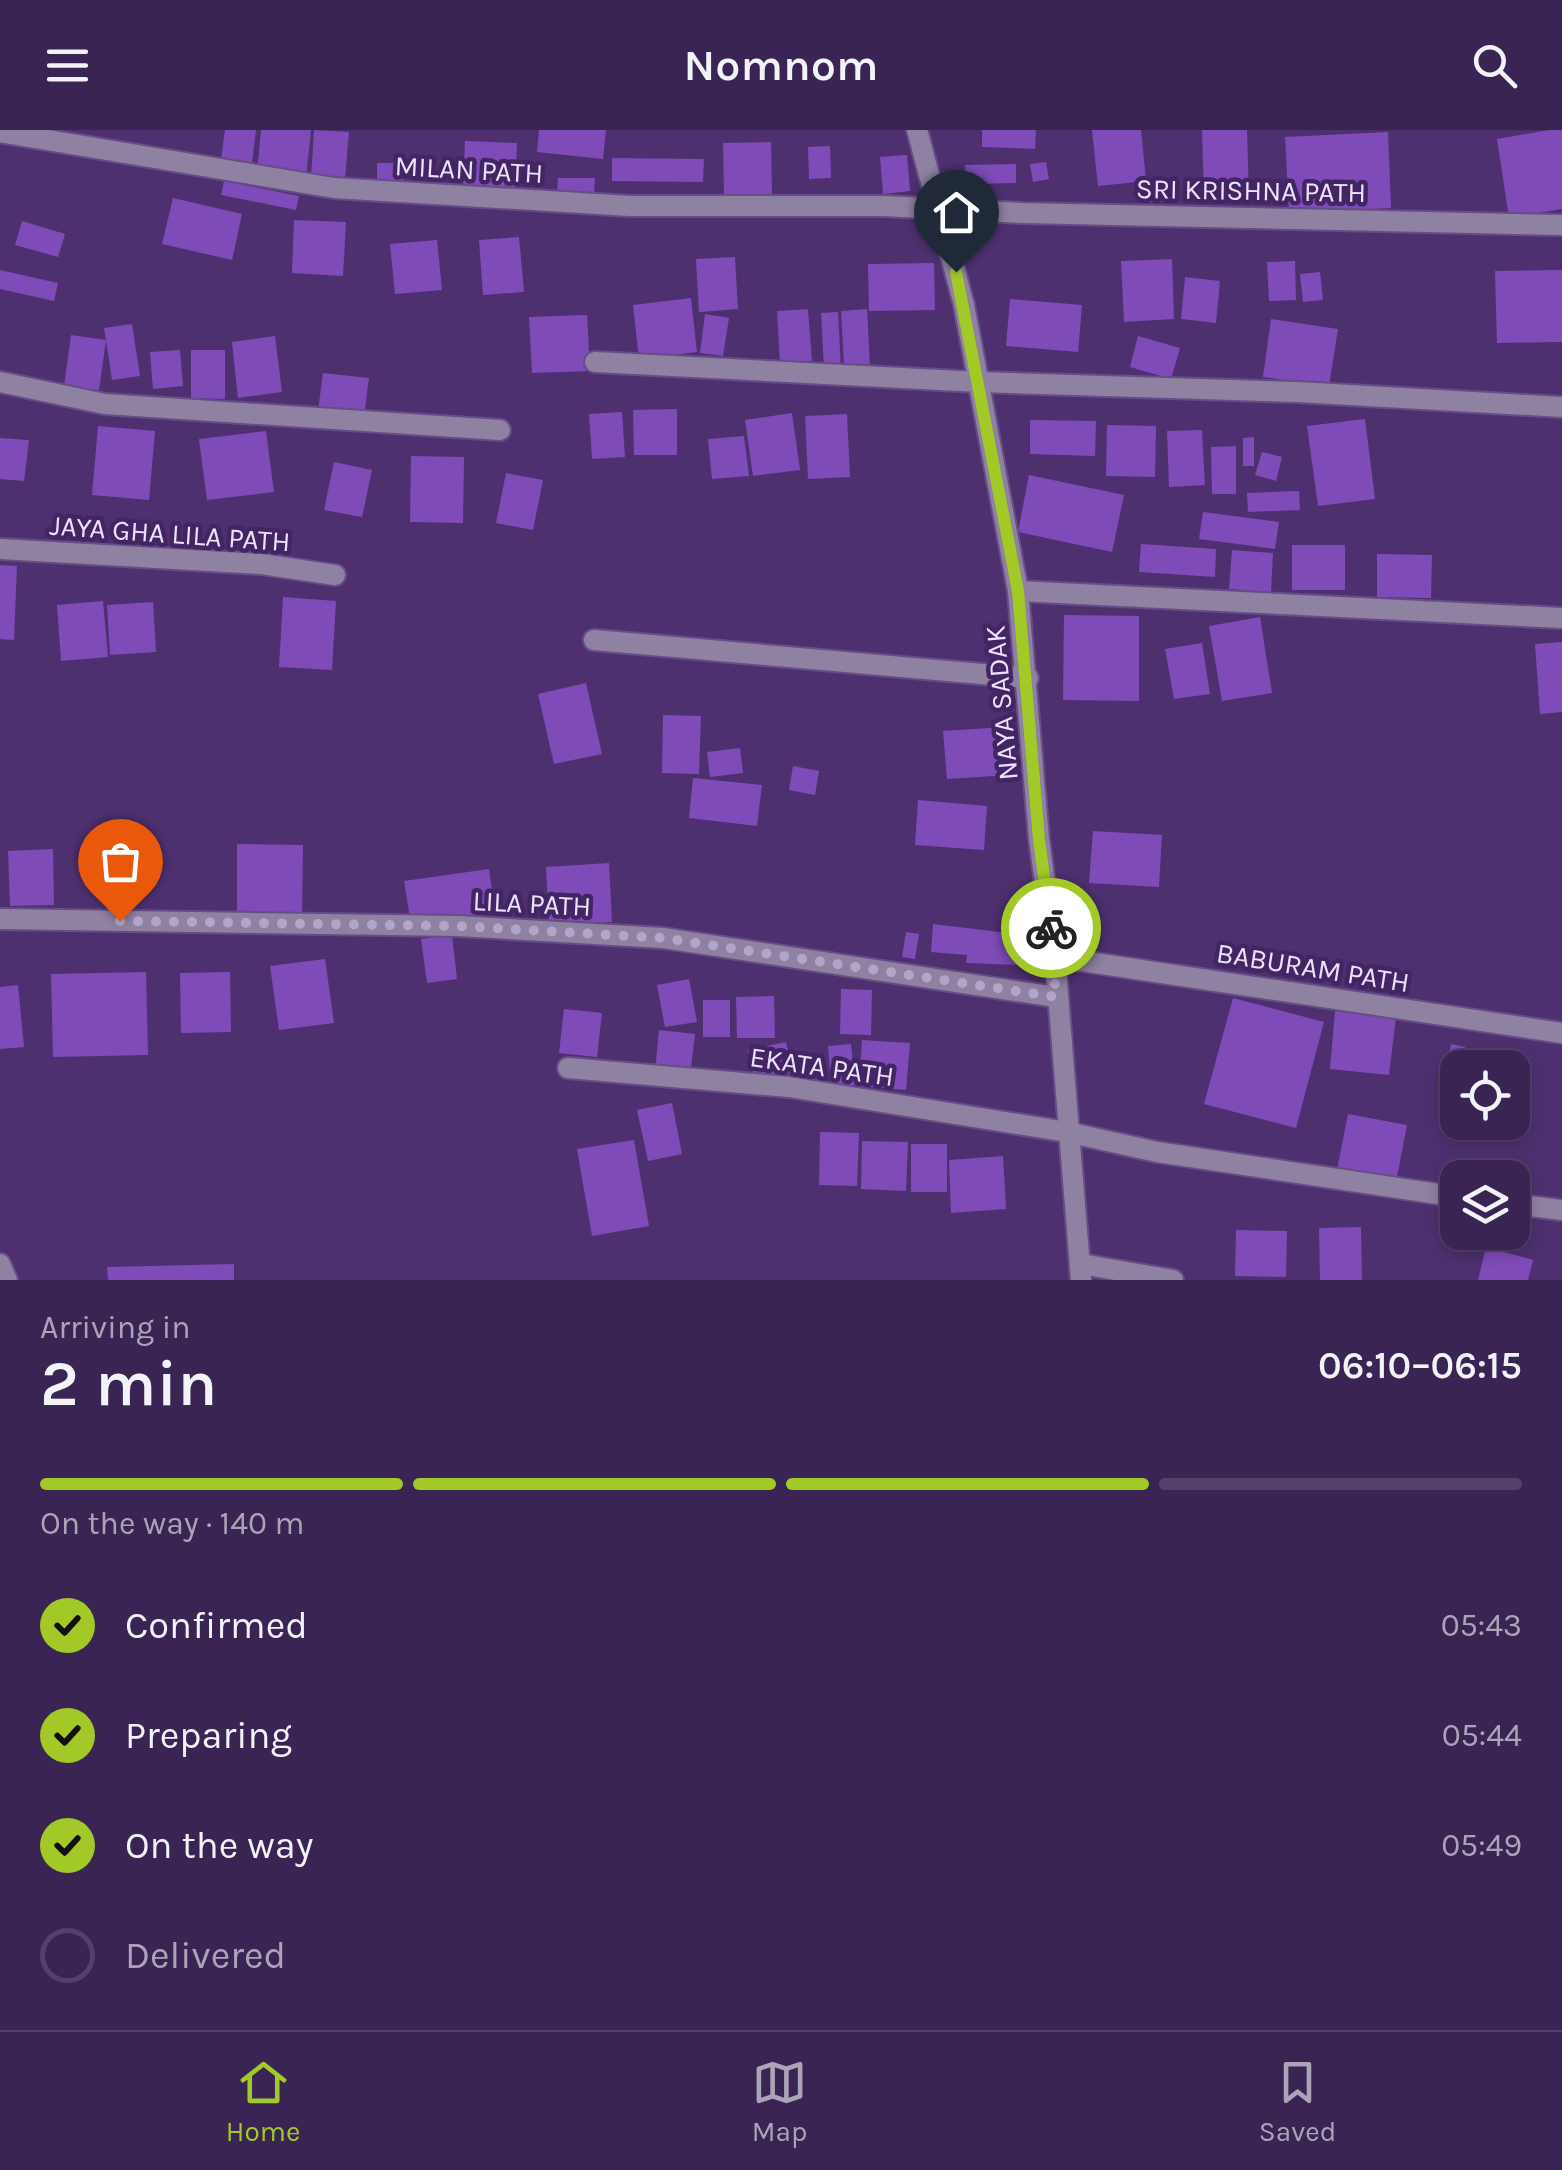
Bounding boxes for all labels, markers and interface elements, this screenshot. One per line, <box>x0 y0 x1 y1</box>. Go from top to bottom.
icon: menu <box>40 38 95 93</box>
icon: search <box>1467 38 1522 93</box>
text: Nomnom <box>683 39 879 91</box>
street label: MILAN PATH <box>394 149 544 190</box>
pin <box>914 170 999 273</box>
street label: SRI KRISHNA PATH <box>1136 172 1366 209</box>
icon: home <box>929 185 984 240</box>
street label: JAYA GHA LILA PATH <box>49 509 291 558</box>
street label: NAYA SADAK <box>978 624 1025 782</box>
pin <box>78 819 163 922</box>
icon: bag <box>93 834 148 889</box>
courier <box>1001 878 1101 978</box>
street label: LILA PATH <box>472 884 592 923</box>
icon: bike <box>1024 901 1079 956</box>
street label: BABURAM PATH <box>1214 936 1412 999</box>
street label: EKATA PATH <box>748 1040 896 1093</box>
map controls <box>1440 1050 1530 1250</box>
button: locate <box>1440 1050 1530 1140</box>
button: layers <box>1440 1160 1530 1250</box>
text: Arriving in <box>40 1309 191 1346</box>
text: 06:10–06:15 <box>1318 1343 1522 1388</box>
text: 2 min <box>40 1345 217 1421</box>
text: On the way · 140 m <box>40 1505 305 1542</box>
icon: check <box>40 1598 95 1653</box>
text: Confirmed <box>125 1603 308 1648</box>
text: 05:43 <box>1441 1607 1522 1644</box>
icon: check <box>40 1708 95 1763</box>
text: Preparing <box>125 1713 292 1758</box>
text: 05:44 <box>1442 1717 1522 1754</box>
icon: check <box>40 1818 95 1873</box>
text: On the way <box>125 1823 313 1868</box>
text: 05:49 <box>1441 1827 1522 1864</box>
text: Delivered <box>125 1933 286 1978</box>
tab: Home <box>226 2055 300 2148</box>
tab: Map <box>752 2055 807 2148</box>
tab: Saved <box>1259 2055 1336 2148</box>

